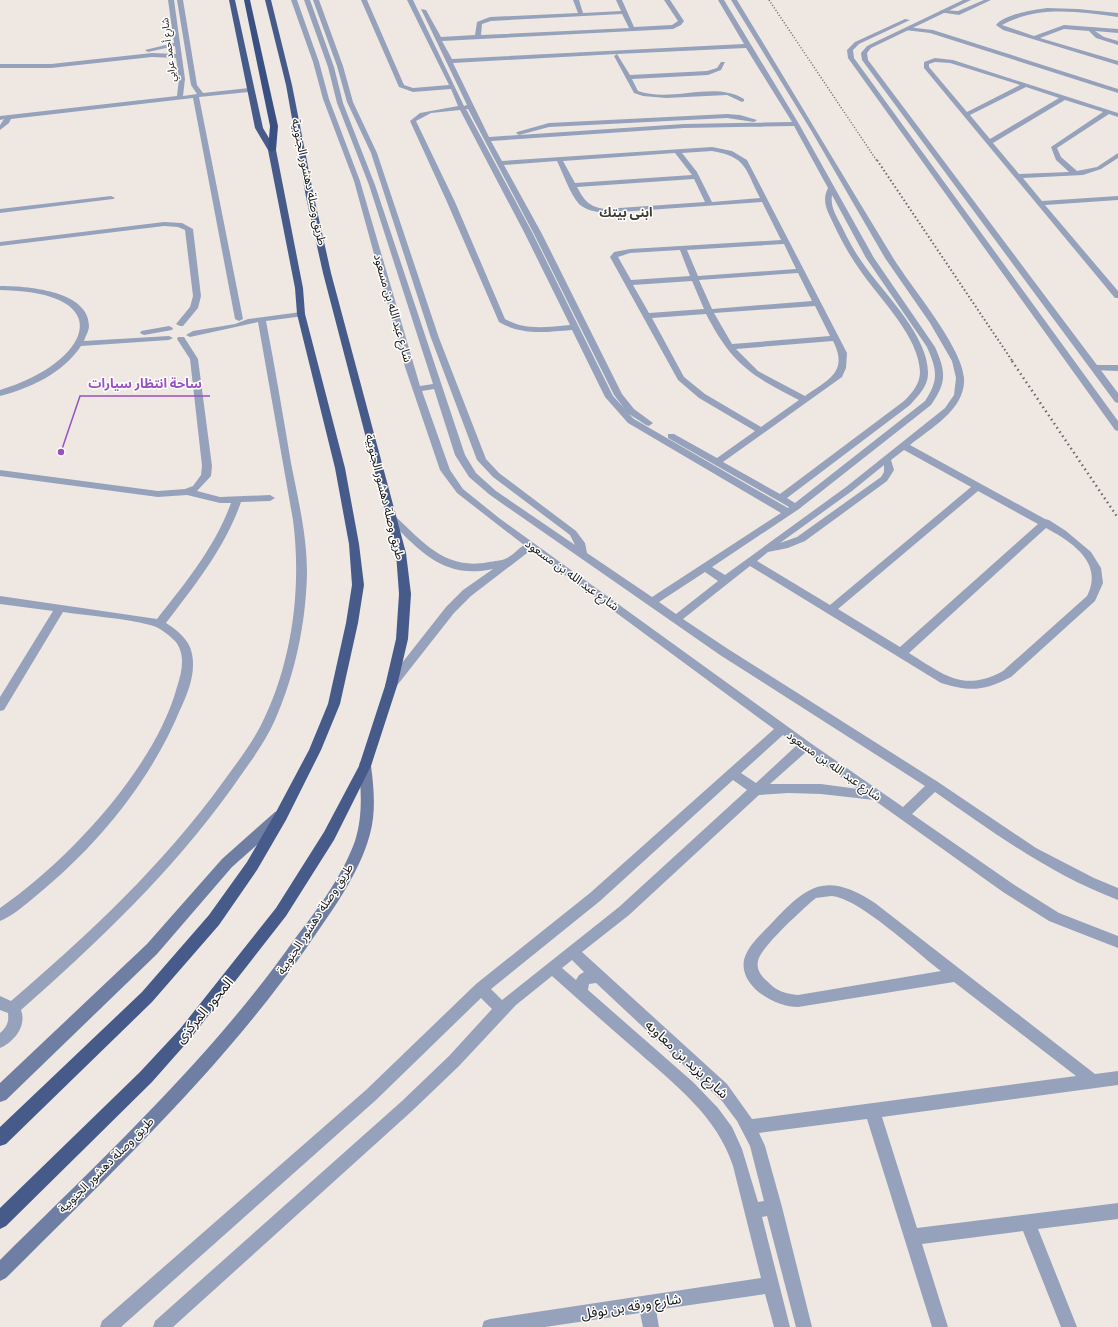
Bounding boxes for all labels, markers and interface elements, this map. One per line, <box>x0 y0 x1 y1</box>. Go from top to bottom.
street label: شارع أحمد عرابي <box>158 17 180 83</box>
street label: طريق وصلة دهشور الجنوبية <box>288 117 330 247</box>
district label: ابنى بيتك <box>599 204 653 220</box>
street label: شارع عبد الله بن مسعود <box>369 252 416 364</box>
callout: ساحة انتظار سيارات <box>80 371 210 396</box>
text: ساحة انتظار سيارات <box>88 375 202 391</box>
street label: طريق وصلة دهشور الجنوبية <box>362 432 408 562</box>
street label: شارع عبد الله بن مسعود <box>521 536 622 615</box>
street label: شارع عبد الله بن مسعود <box>783 727 885 806</box>
street label: طريق وصلة دهشور الجنوبية <box>273 860 357 978</box>
street label: المحور المركزى <box>171 973 237 1047</box>
street label: شارع يزيد بن معاويه <box>640 1016 732 1104</box>
street label: طريق وصلة دهشور الجنوبية <box>55 1114 157 1216</box>
street label: شارع ورقه بن نوفل <box>579 1289 683 1325</box>

